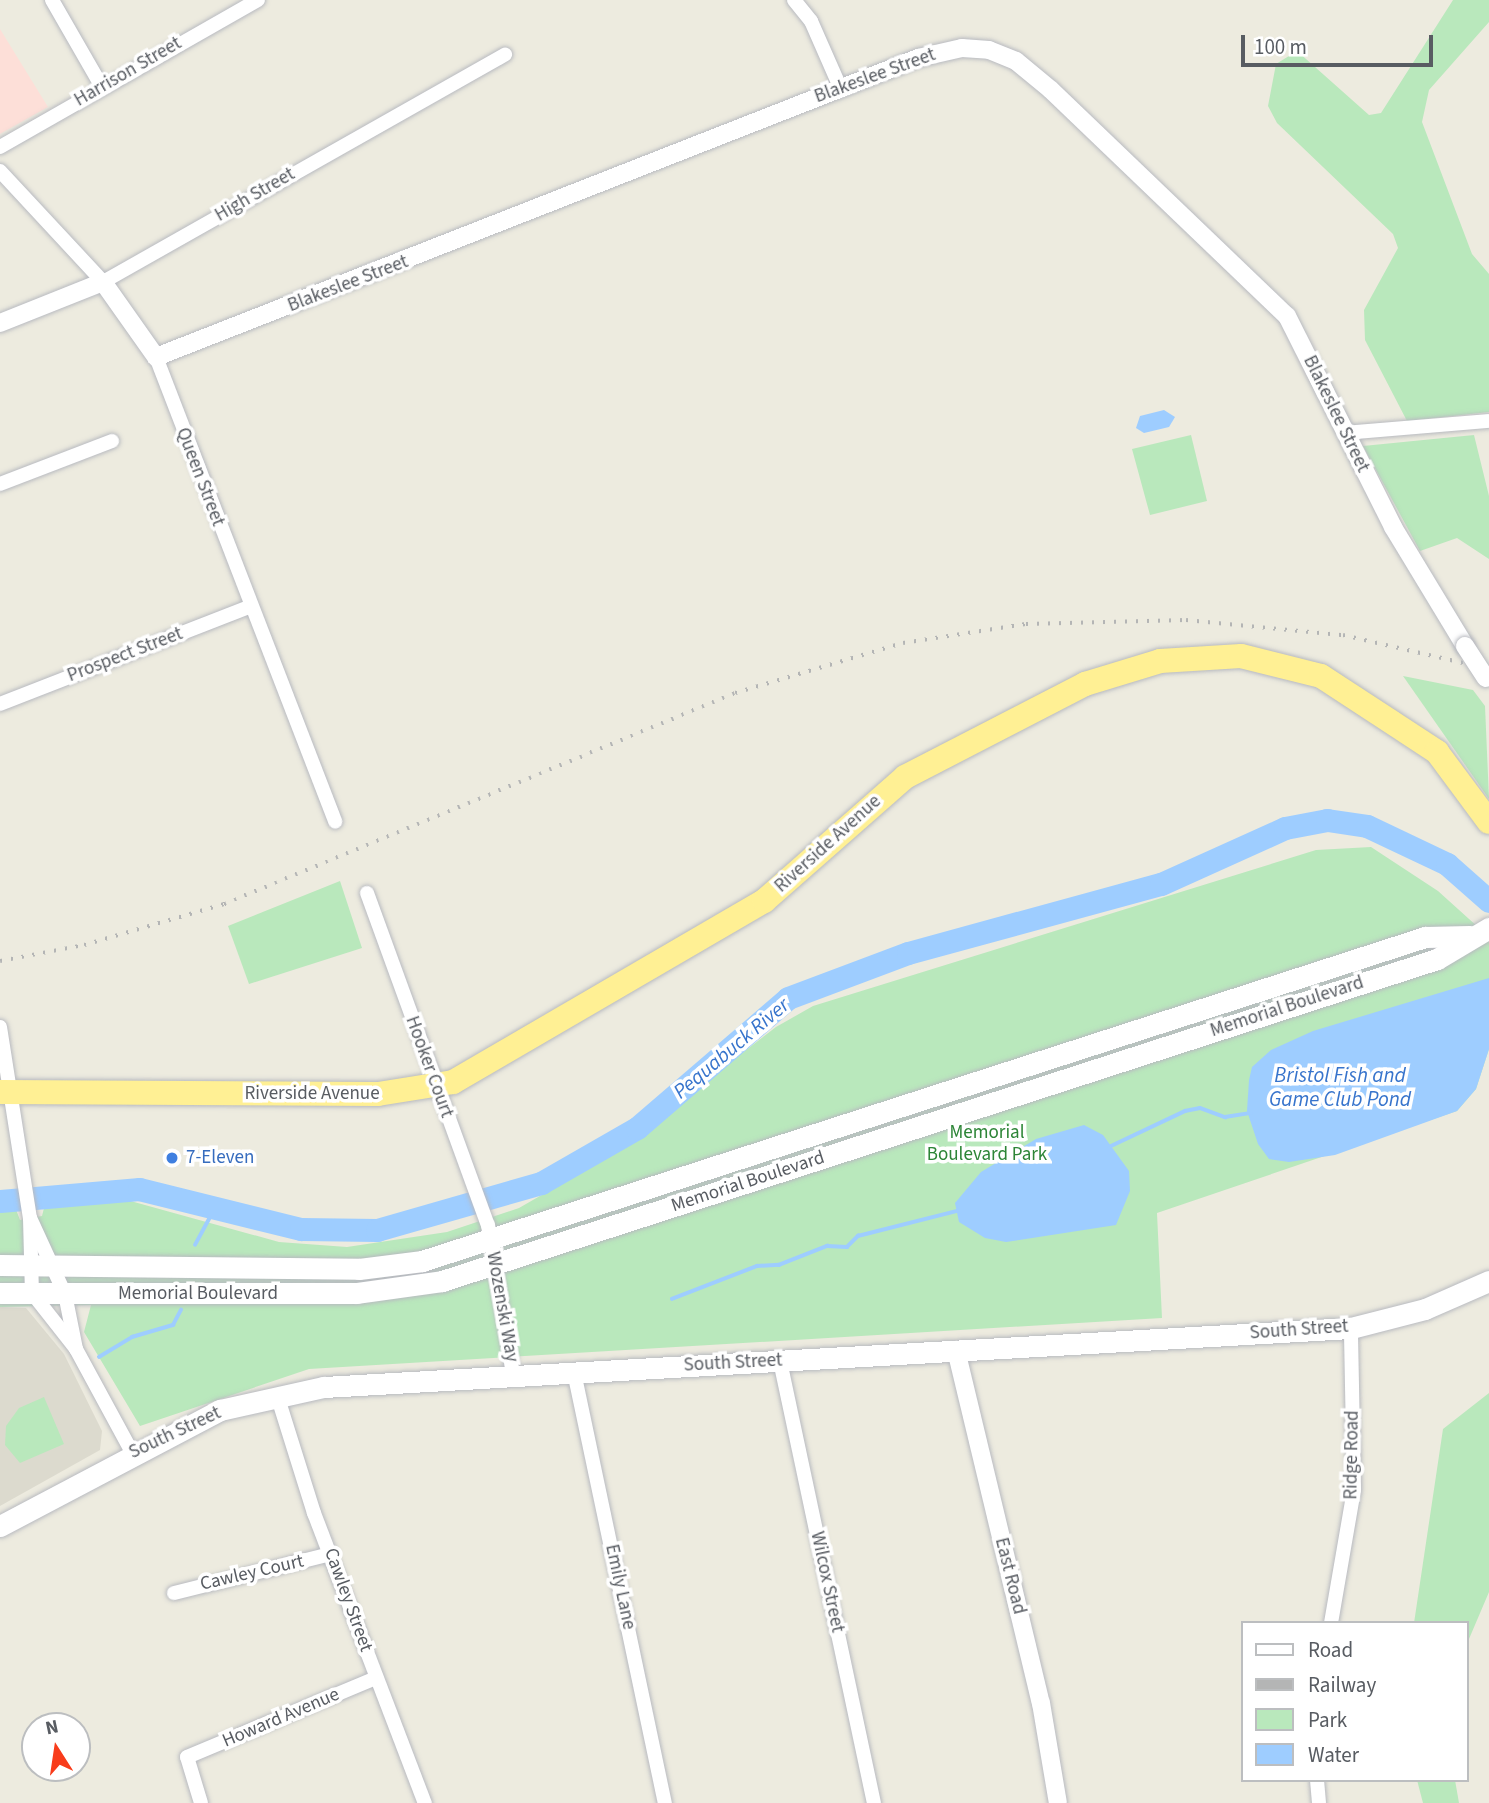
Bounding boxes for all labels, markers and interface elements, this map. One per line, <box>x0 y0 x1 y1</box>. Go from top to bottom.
scale bar <box>1244 21 1436 65</box>
street label: Harrison Street <box>70 32 186 112</box>
text: 100 m <box>1254 32 1307 62</box>
street label: Blakeslee Street <box>811 44 939 108</box>
street label: High Street <box>211 163 299 227</box>
street label: Blakeslee Street <box>285 251 411 317</box>
street label: Blakeslee Street <box>1298 352 1374 476</box>
street label: Queen Street <box>171 425 229 529</box>
street label: Prospect Street <box>64 623 186 687</box>
street label: Riverside Avenue <box>770 790 886 898</box>
street label: Memorial Boulevard <box>1207 971 1367 1043</box>
water label: Pequabuck River <box>668 992 794 1104</box>
street label: Hooker Court <box>400 1013 458 1121</box>
water label: Bristol Fish and Game Club Pond <box>1269 1062 1411 1112</box>
street label: Riverside Avenue <box>244 1083 380 1105</box>
park label: Memorial Boulevard Park <box>927 1122 1047 1166</box>
street label: Memorial Boulevard <box>668 1146 828 1218</box>
place label: 7-Eleven <box>186 1147 254 1169</box>
marker: 7-Eleven <box>164 1150 180 1166</box>
street label: Wozenski Way <box>481 1250 523 1364</box>
street label: Memorial Boulevard <box>118 1283 278 1305</box>
street label: South Street <box>1249 1315 1349 1345</box>
street label: South Street <box>683 1349 783 1377</box>
street label: South Street <box>125 1402 225 1464</box>
street label: Ridge Road <box>1340 1410 1364 1500</box>
street label: Wilcox Street <box>805 1529 849 1635</box>
street label: East Road <box>989 1535 1031 1617</box>
street label: Emily Lane <box>600 1542 640 1632</box>
street label: Cawley Street <box>319 1545 377 1655</box>
street label: Cawley Court <box>198 1550 306 1596</box>
legend <box>1240 1621 1468 1782</box>
text: Road <box>1308 1635 1353 1665</box>
text: Railway <box>1308 1670 1376 1700</box>
street label: Howard Avenue <box>219 1683 343 1753</box>
text: Park <box>1308 1705 1347 1735</box>
north arrow <box>21 1712 91 1782</box>
text: N <box>43 1713 61 1742</box>
text: Water <box>1308 1740 1359 1770</box>

